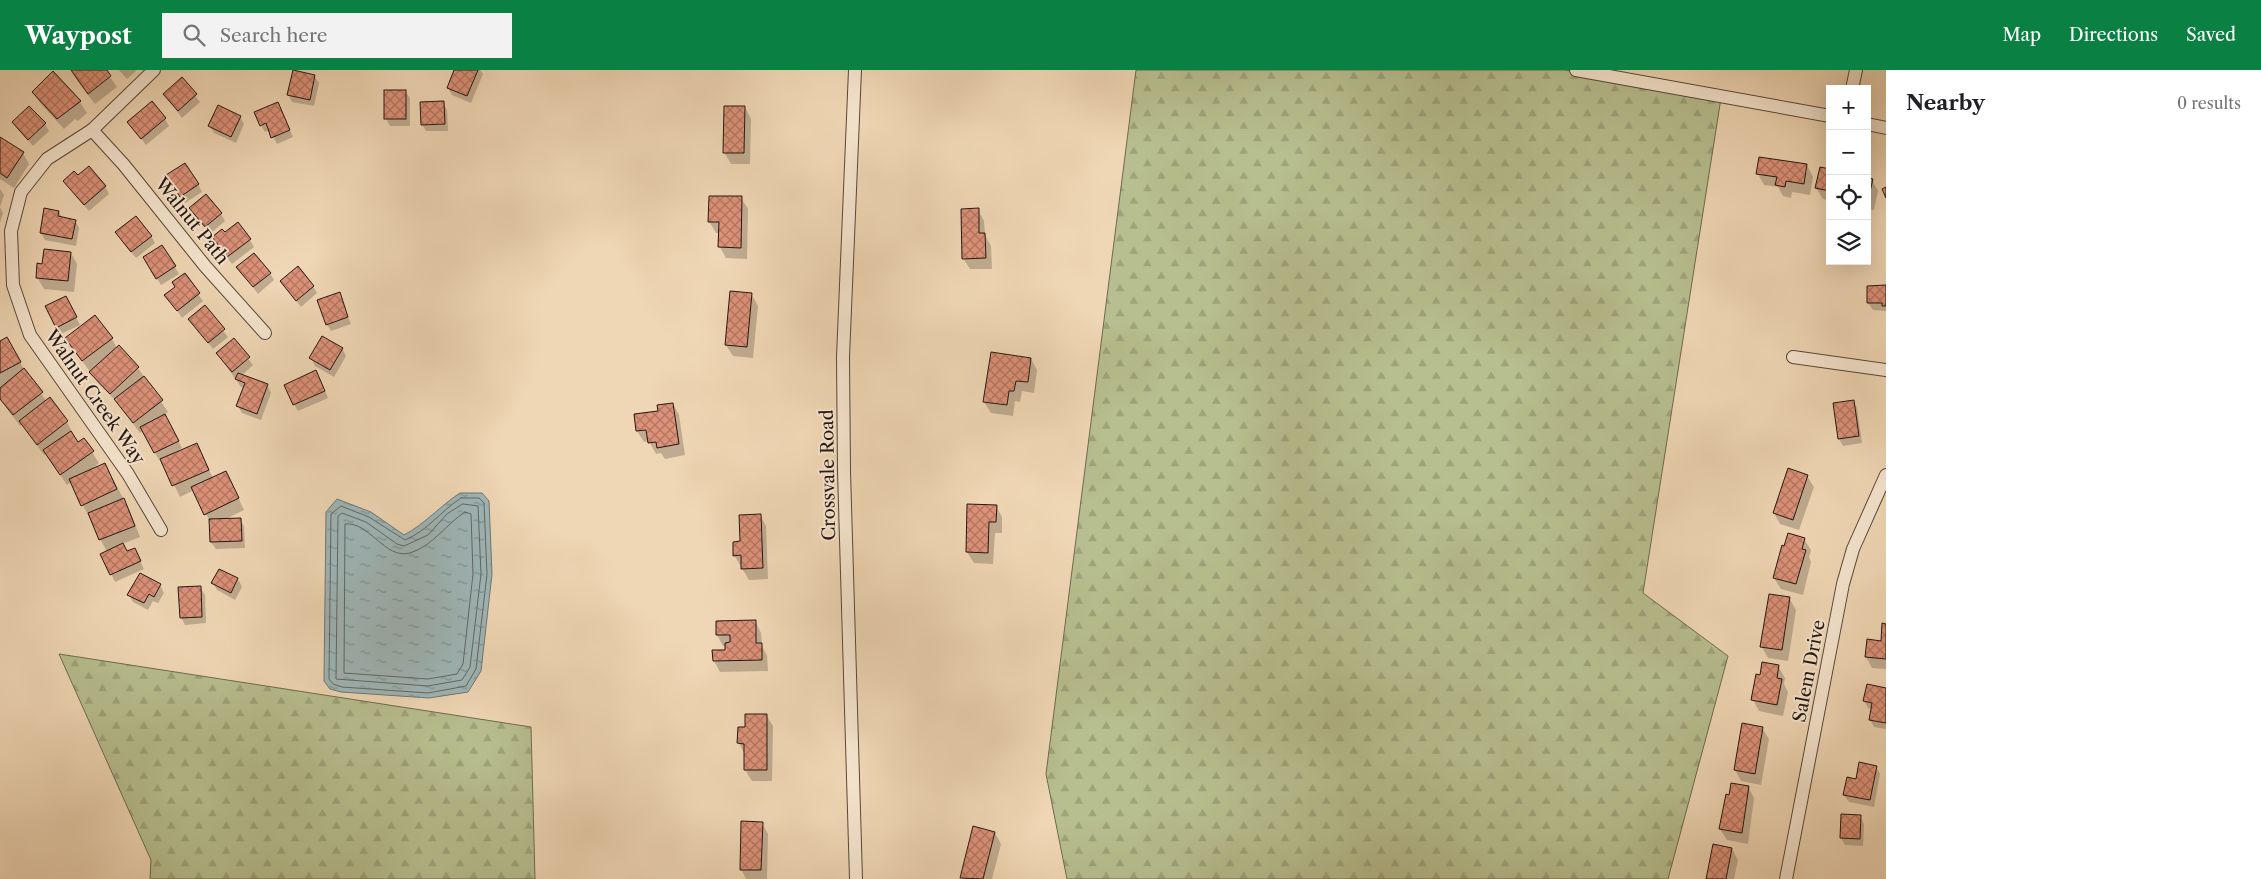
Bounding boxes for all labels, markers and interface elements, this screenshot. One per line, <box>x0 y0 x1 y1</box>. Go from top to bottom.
search box <box>162 13 512 58</box>
text: Waypost <box>25 21 132 50</box>
icon: search <box>180 21 208 49</box>
text: Search here <box>220 24 327 47</box>
text: Map <box>2002 24 2041 46</box>
text: Directions <box>2069 24 2158 46</box>
text: Saved <box>2186 24 2236 46</box>
map controls <box>1826 85 1871 265</box>
button: + <box>1826 85 1871 130</box>
text: Nearby <box>1906 90 1985 115</box>
text: 0 results <box>2177 93 2241 113</box>
button: − <box>1826 130 1871 175</box>
street label: Walnut Path <box>150 172 234 269</box>
button: locate <box>1826 175 1871 220</box>
button: layers <box>1826 220 1871 265</box>
street label: Walnut Creek Way <box>40 325 150 469</box>
street label: Crossvale Road <box>816 409 840 541</box>
street label: Salem Drive <box>1788 618 1830 724</box>

